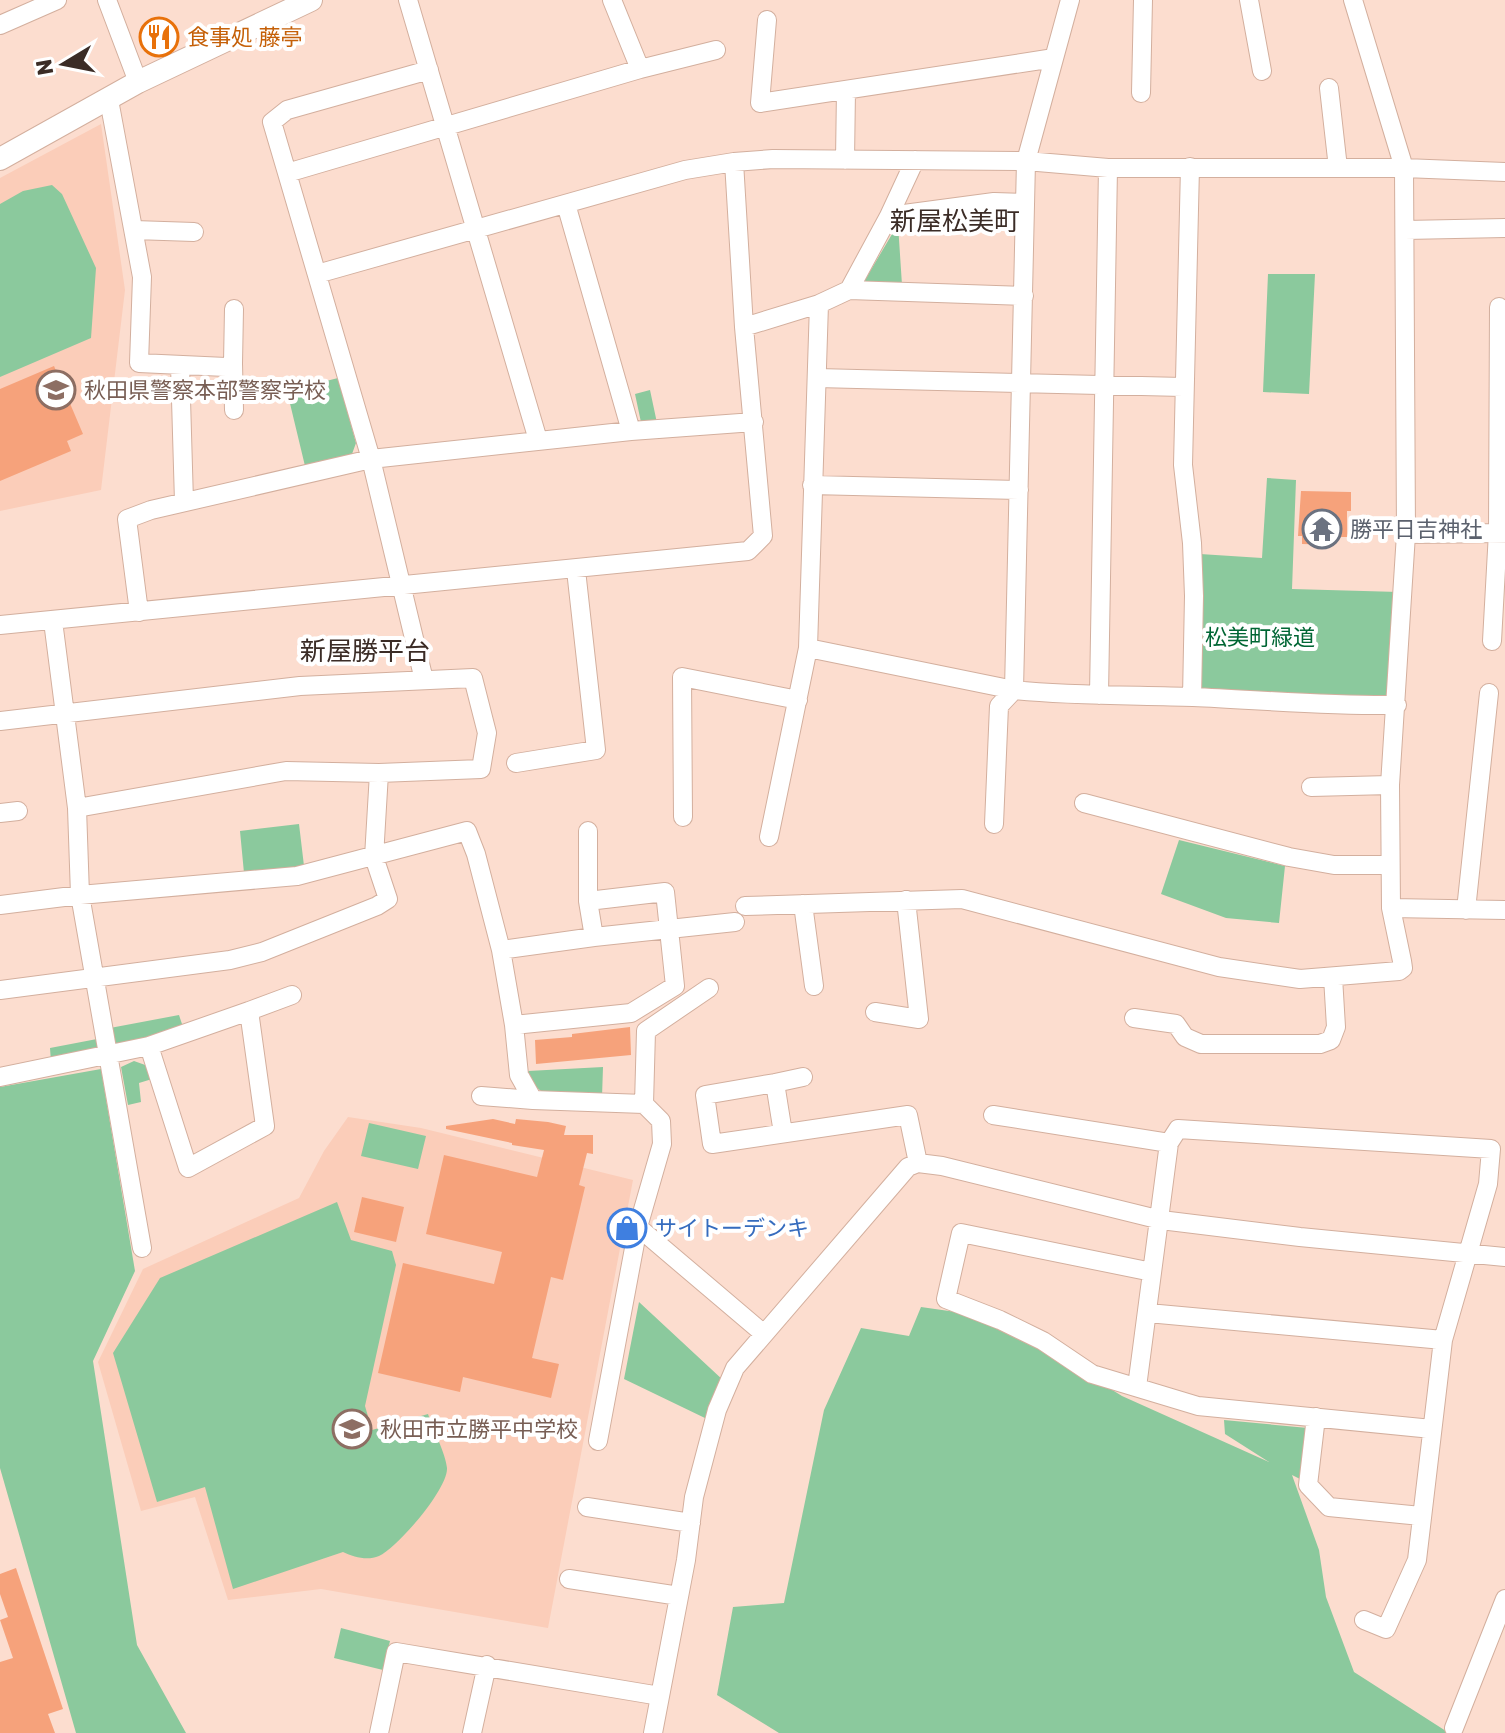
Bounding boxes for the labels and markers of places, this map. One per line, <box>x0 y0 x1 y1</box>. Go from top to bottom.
restaurant icon: 食事処 藤亭 <box>138 16 180 58</box>
place label: 食事処 藤亭 <box>187 24 302 51</box>
school or university icon: 秋田県警察本部警察学校 <box>35 369 77 411</box>
place label: 秋田県警察本部警察学校 <box>84 377 326 404</box>
temple icon: 勝平日吉神社 <box>1301 508 1343 550</box>
place label: 勝平日吉神社 <box>1350 516 1482 543</box>
shop icon: サイトーデンキ <box>606 1207 648 1249</box>
place label: サイトーデンキ <box>655 1215 809 1242</box>
school or university icon: 秋田市立勝平中学校 <box>331 1408 373 1450</box>
place label: 秋田市立勝平中学校 <box>380 1416 578 1443</box>

